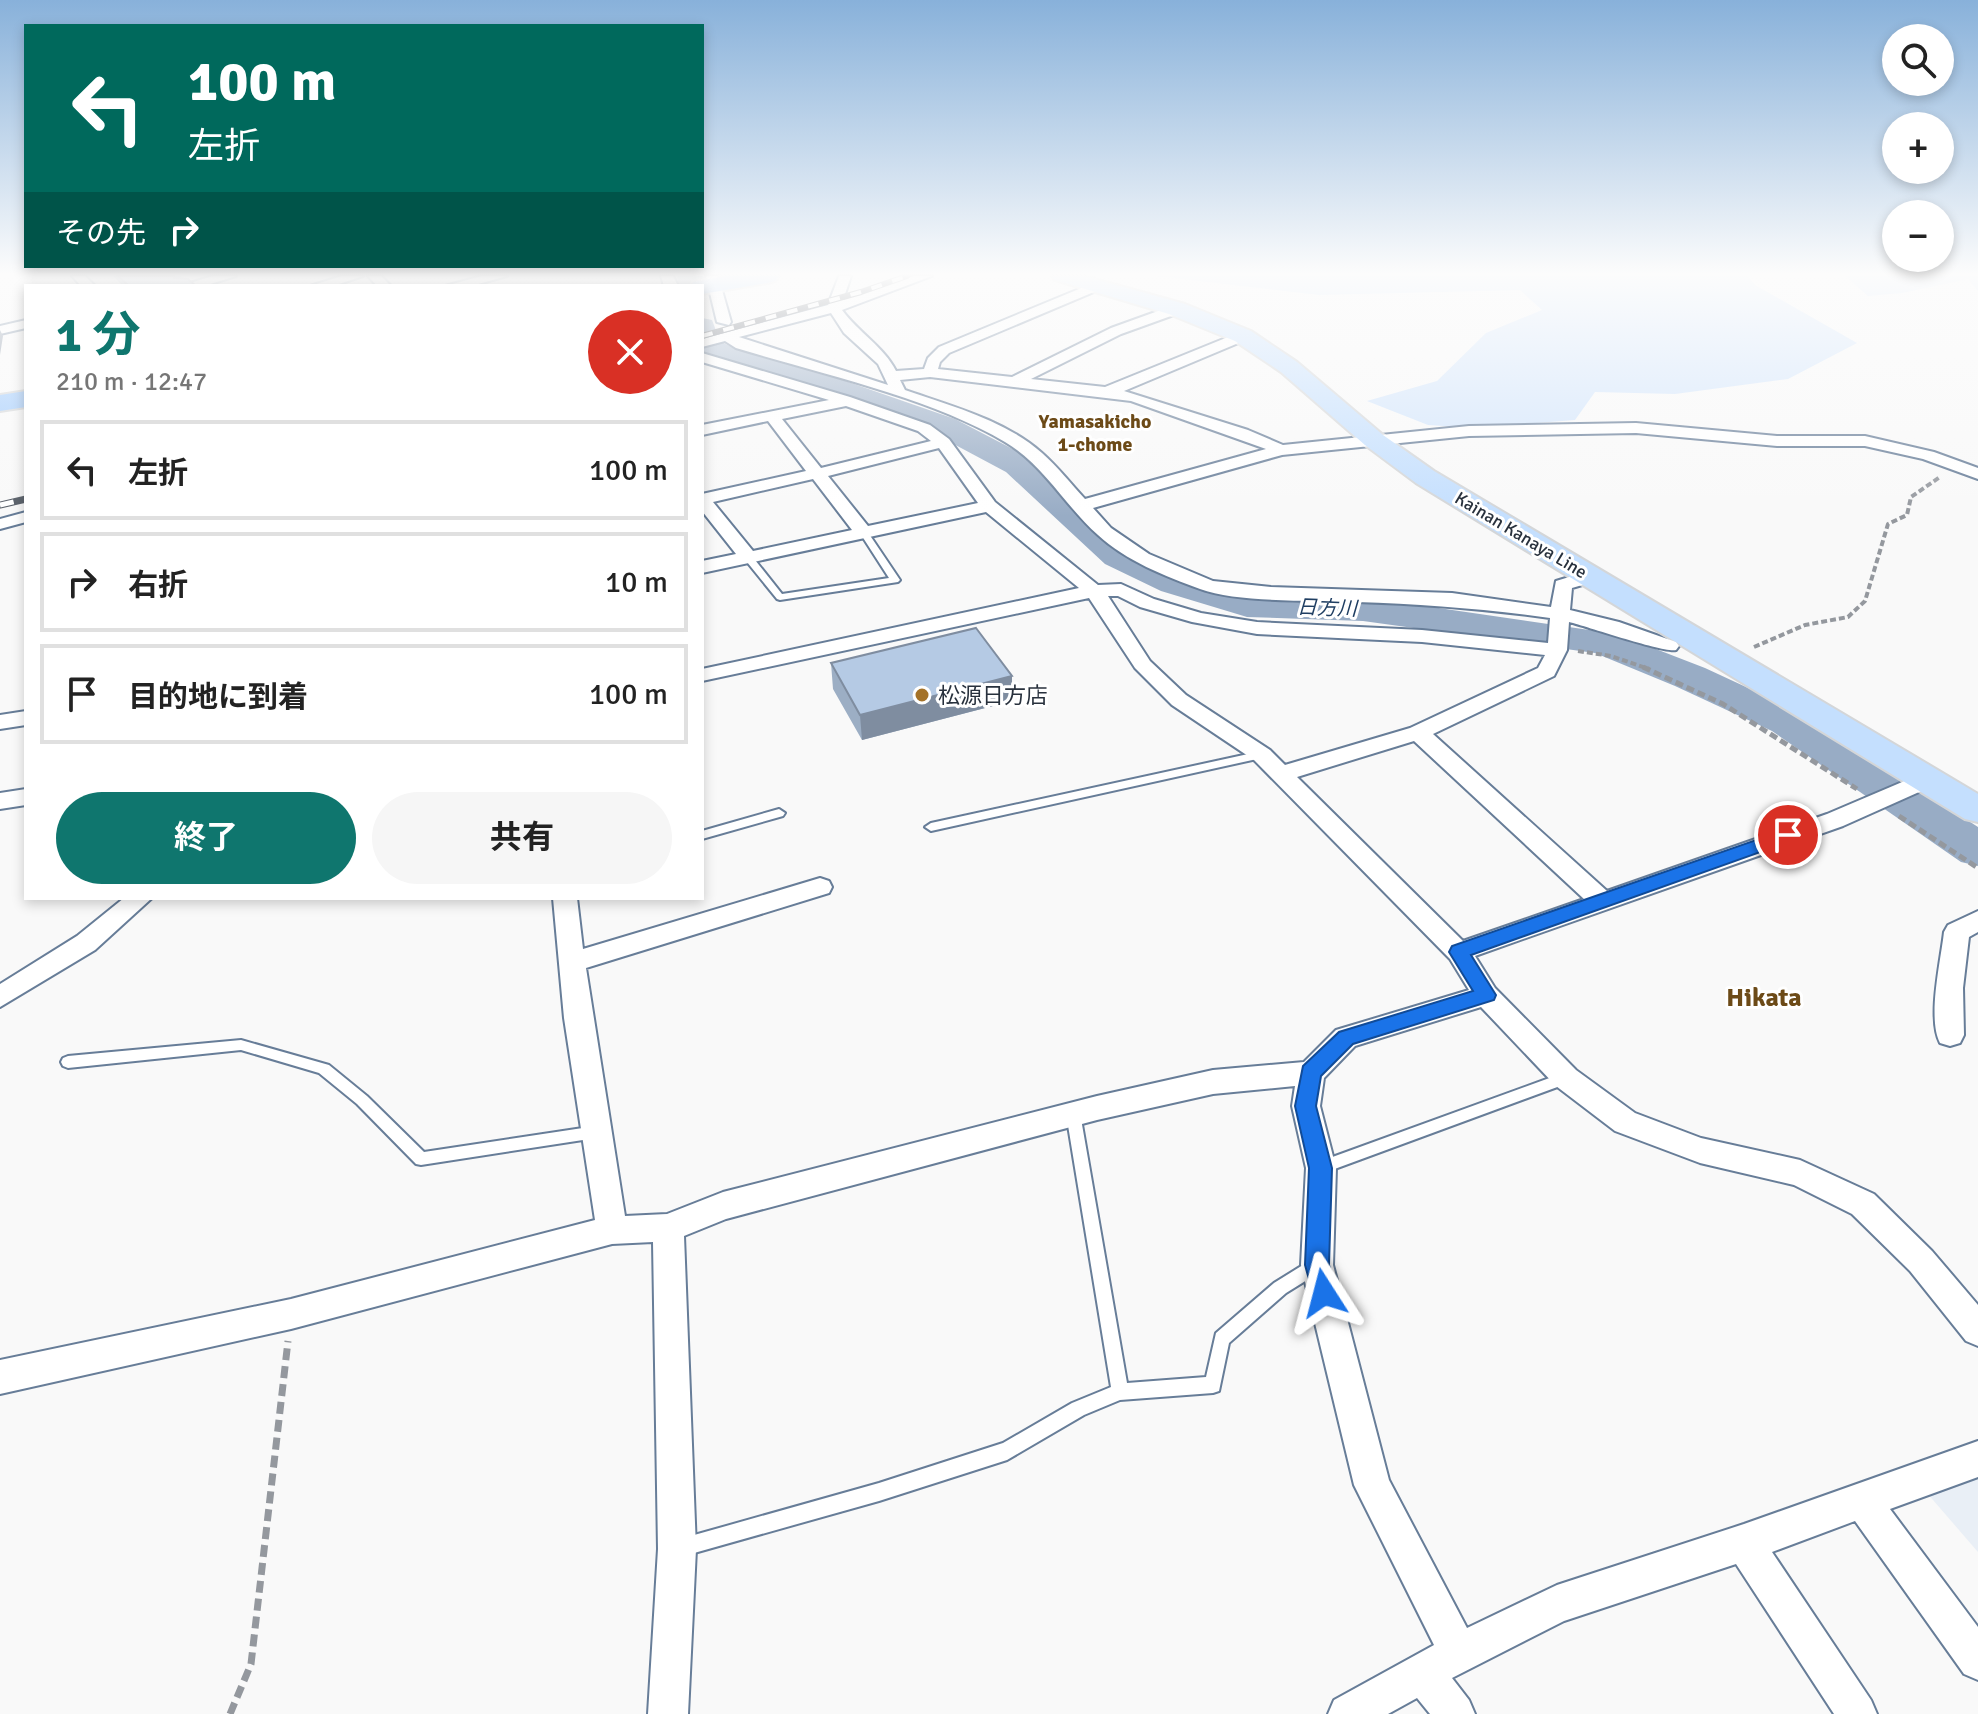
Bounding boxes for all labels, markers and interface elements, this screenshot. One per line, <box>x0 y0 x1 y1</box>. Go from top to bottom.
map controls <box>1882 24 1954 272</box>
button: search <box>1882 24 1954 96</box>
text: 100 m <box>188 47 336 116</box>
icon: left <box>56 56 160 160</box>
button: + <box>1882 112 1954 184</box>
text: 左折 <box>188 124 260 169</box>
button: − <box>1882 200 1954 272</box>
icon: right <box>162 208 206 252</box>
text: その先 <box>56 215 146 252</box>
text: 1 分 <box>56 306 140 365</box>
button: close <box>588 310 672 394</box>
text: 210 m · 12:47 <box>56 366 207 398</box>
district label: Yamasakicho 1-chome <box>1038 409 1151 457</box>
icon: left <box>60 448 104 492</box>
text: 100 m <box>589 452 668 489</box>
text: 左折 <box>128 455 188 492</box>
street label: Kainan Kanaya Line <box>1451 487 1591 583</box>
icon: right <box>60 560 104 604</box>
text: 10 m <box>605 564 668 601</box>
text: 右折 <box>128 567 188 604</box>
water label: 日方川 <box>1297 594 1359 622</box>
icon: arrive <box>60 672 104 716</box>
text: 100 m <box>589 676 668 713</box>
text: 目的地に到着 <box>128 679 308 716</box>
place label: 松源日方店 <box>938 682 1048 709</box>
marker: 松源日方店 <box>913 686 931 704</box>
button: 終了 <box>56 792 356 884</box>
button: 共有 <box>372 792 672 884</box>
pin <box>1754 801 1822 869</box>
icon: arrive <box>1766 813 1810 857</box>
district label: Hikata <box>1726 982 1802 1014</box>
position arrow <box>1282 1251 1366 1335</box>

